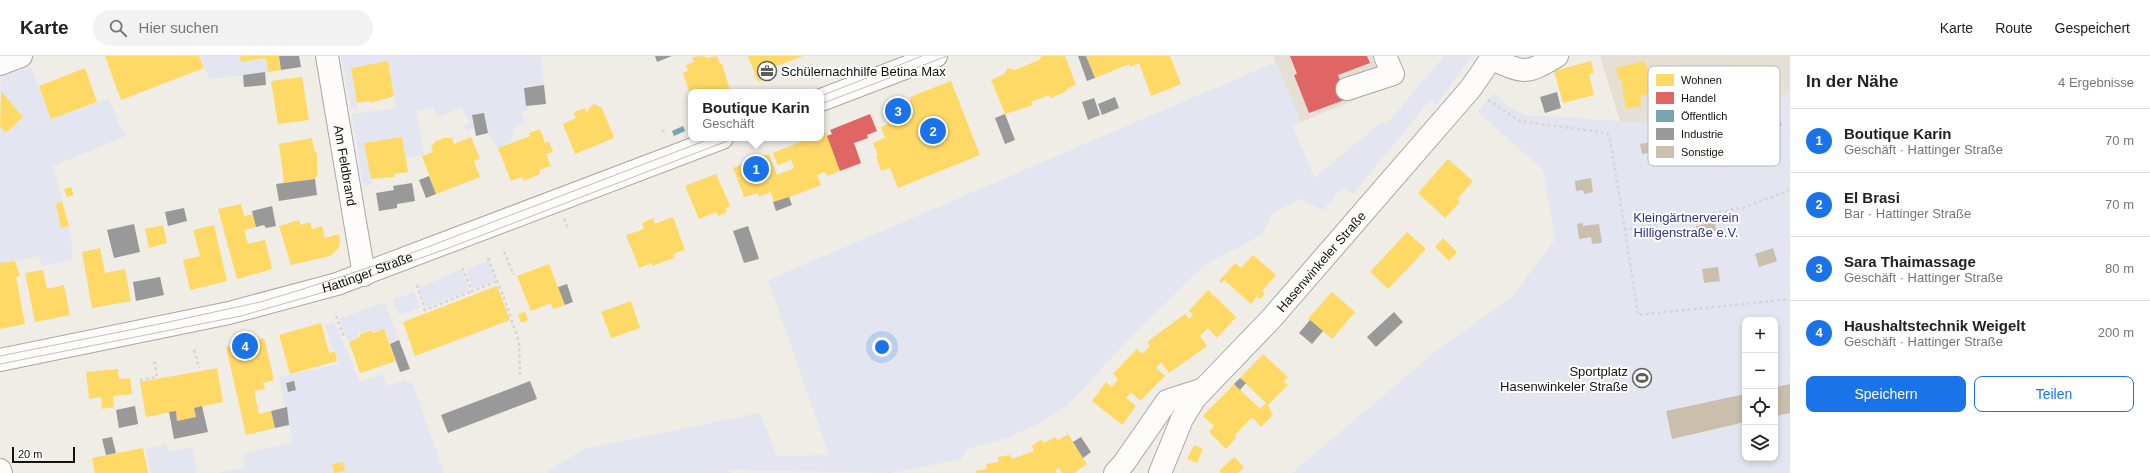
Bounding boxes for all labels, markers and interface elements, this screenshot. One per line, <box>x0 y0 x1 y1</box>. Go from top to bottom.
search box <box>93 10 373 46</box>
text: Karte <box>20 17 69 38</box>
icon: search <box>107 17 129 39</box>
text: Hier suchen <box>139 19 219 36</box>
text: Karte <box>1940 20 1973 36</box>
text: Route <box>1995 20 2033 36</box>
text: Gespeichert <box>2055 20 2130 36</box>
office icon: Schülernachhilfe Betina Max <box>756 60 778 82</box>
place label: Schülernachhilfe Betina Max <box>781 64 946 79</box>
legend <box>1648 66 1780 166</box>
text: In der Nähe <box>1806 72 1899 91</box>
text: Wohnen <box>1681 74 1722 86</box>
text: 4 Ergebnisse <box>2058 75 2134 90</box>
popup <box>688 89 824 141</box>
text: Handel <box>1681 92 1716 104</box>
pin: 3 <box>885 96 911 126</box>
text: Boutique Karin <box>702 99 810 116</box>
text: Öffentlich <box>1681 110 1727 122</box>
text: Geschäft <box>702 116 754 131</box>
pin: 2 <box>920 116 946 146</box>
street label: Am Feldbrand <box>331 124 360 207</box>
text: Boutique Karin <box>1844 125 1952 142</box>
text: Industrie <box>1681 128 1723 140</box>
text: 1 <box>1815 133 1823 148</box>
text: 70 m <box>2105 133 2134 148</box>
text: Geschäft · Hattinger Straße <box>1844 142 2003 157</box>
text: Sonstige <box>1681 146 1724 158</box>
pin: 1 <box>743 154 769 184</box>
text: El Brasi <box>1844 189 1900 206</box>
text: 2 <box>1815 197 1823 212</box>
text: 70 m <box>2105 197 2134 212</box>
text: Bar · Hattinger Straße <box>1844 206 1971 221</box>
street label: Hasenwinkeler Straße <box>1273 208 1369 315</box>
park label: Kleingärtnerverein Hilligenstraße e.V. <box>1633 210 1739 240</box>
street label: Hattinger Straße <box>320 249 415 295</box>
text: Sara Thaimassage <box>1844 253 1976 270</box>
text: 3 <box>1815 261 1823 276</box>
text: 80 m <box>2105 261 2134 276</box>
text: Geschäft · Hattinger Straße <box>1844 270 2003 285</box>
map controls <box>1742 317 1778 461</box>
button: + <box>1742 317 1778 353</box>
text: Haushaltstechnik Weigelt <box>1844 317 2025 334</box>
text: 4 <box>1815 325 1823 340</box>
text: 200 m <box>2098 325 2134 340</box>
pin: 4 <box>232 331 258 361</box>
text: Geschäft · Hattinger Straße <box>1844 334 2003 349</box>
your location <box>872 337 892 357</box>
button: − <box>1742 353 1778 389</box>
place label: Sportplatz Hasenwinkeler Straße <box>1500 364 1628 394</box>
sports icon: Sportplatz Hasenwinkeler Straße <box>1631 367 1653 389</box>
button: Speichern <box>1806 376 1966 412</box>
button: Teilen <box>1974 376 2134 412</box>
button: locate <box>1742 389 1778 425</box>
button: layers <box>1742 425 1778 461</box>
scale bar <box>12 445 75 464</box>
text: 20 m <box>18 448 42 460</box>

